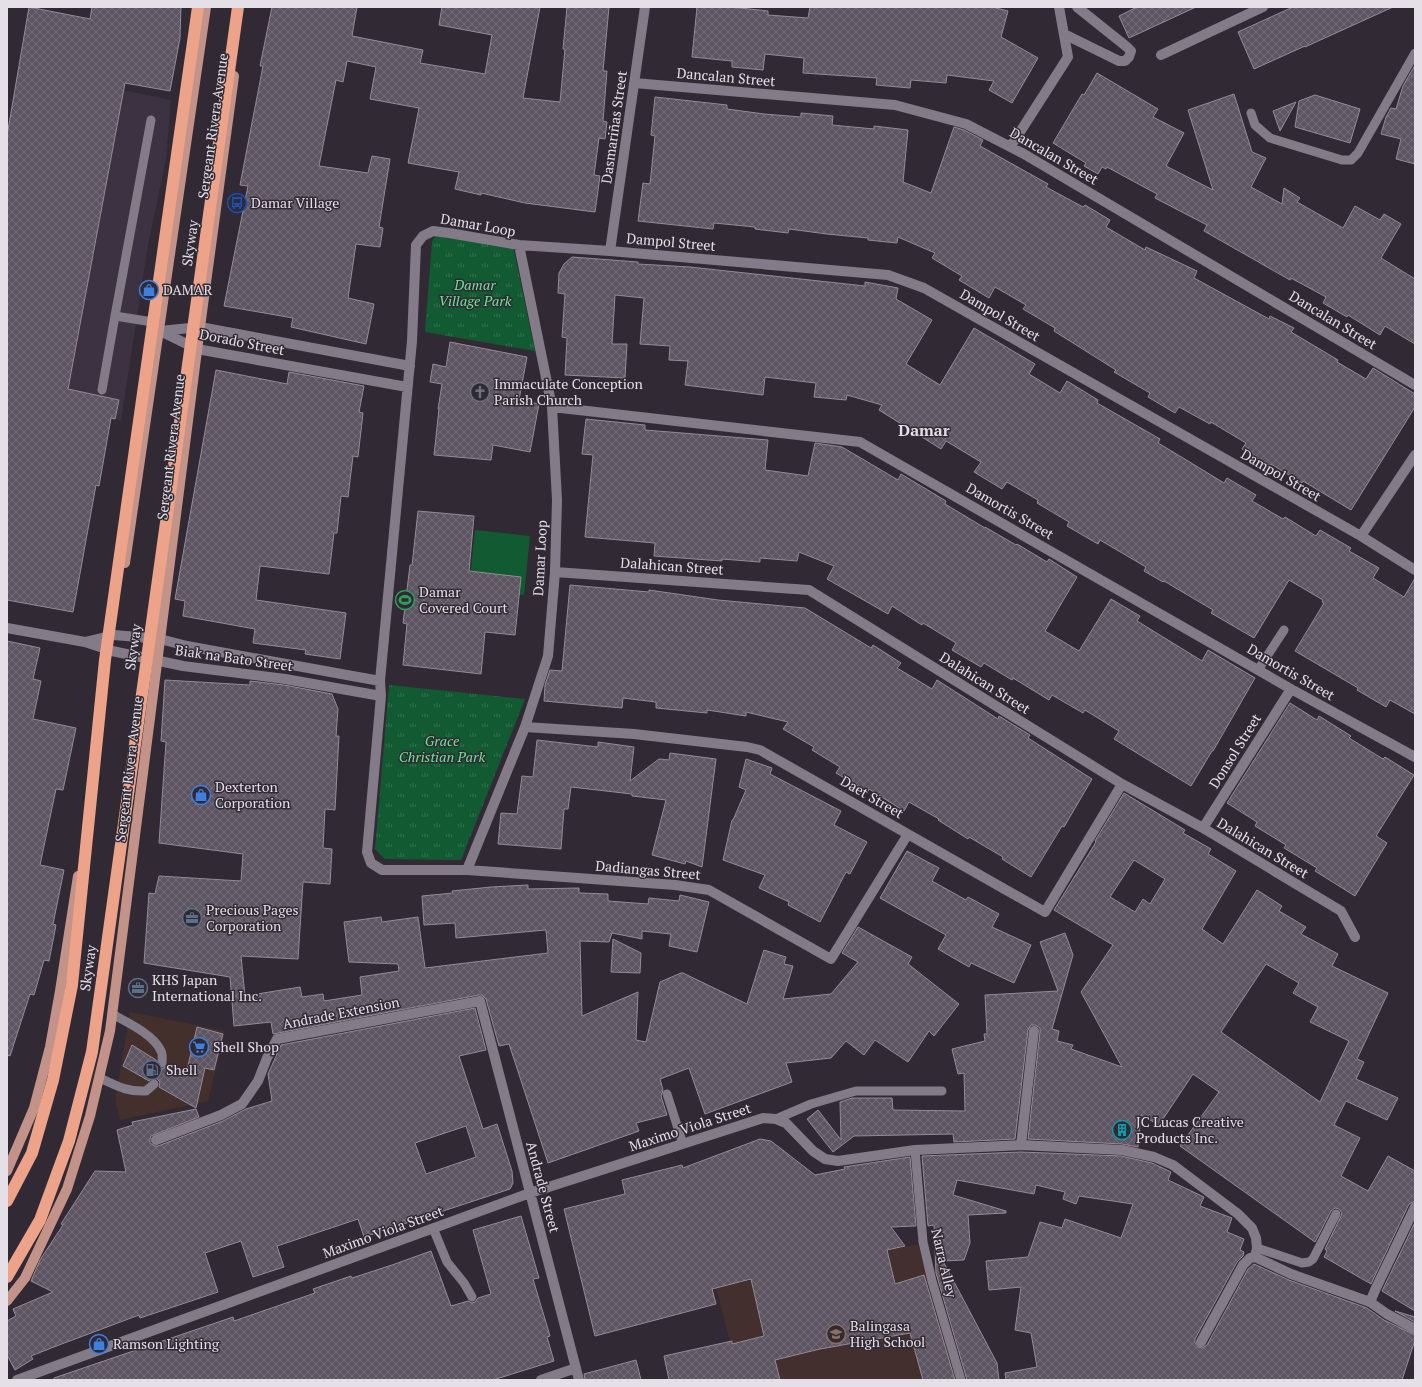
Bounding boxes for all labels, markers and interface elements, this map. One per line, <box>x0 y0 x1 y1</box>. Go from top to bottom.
street label: Sergeant Rivera Avenue <box>193 52 232 200</box>
street label: Dancalan Street <box>676 63 777 90</box>
street label: Dasmariñas Street <box>596 68 631 185</box>
street label: Dancalan Street <box>1007 123 1103 189</box>
bus stop icon: Damar Village <box>226 192 248 214</box>
place label: Damar Village <box>251 193 339 212</box>
street label: Damar Loop <box>439 209 517 240</box>
street label: Skyway <box>177 218 202 267</box>
street label: Dampol Street <box>626 228 717 255</box>
park label: Damar Village Park <box>439 275 512 310</box>
shop icon: DAMAR <box>138 279 160 301</box>
place label: DAMAR <box>163 280 212 299</box>
street label: Dampol Street <box>957 284 1045 346</box>
street label: Dancalan Street <box>1286 286 1381 354</box>
street label: Dorado Street <box>198 324 287 359</box>
street label: Sergeant Rivera Avenue <box>152 373 189 521</box>
place label: Immaculate Conception Parish Church <box>494 374 644 409</box>
church icon: Immaculate Conception Parish Church <box>469 381 491 403</box>
district label: Damar <box>898 419 950 441</box>
street label: Dampol Street <box>1238 444 1326 506</box>
street label: Damortis Street <box>963 478 1058 544</box>
street label: Damar Loop <box>528 519 551 596</box>
street label: Dalahican Street <box>620 552 725 579</box>
place label: Damar Covered Court <box>419 582 508 617</box>
sports icon: Damar Covered Court <box>394 589 416 611</box>
street label: Skyway <box>120 622 145 671</box>
street label: Damortis Street <box>1244 639 1339 705</box>
street label: Biak na Bato Street <box>174 640 295 675</box>
street label: Dalahican Street <box>936 647 1035 718</box>
street label: Sergeant Rivera Avenue <box>110 695 147 843</box>
street label: Donsol Street <box>1204 709 1266 792</box>
park label: Grace Christian Park <box>399 731 485 766</box>
street label: Daet Street <box>837 771 908 823</box>
place label: Dexterton Corporation <box>215 777 291 812</box>
shop icon: Dexterton Corporation <box>190 784 212 806</box>
street label: Dalahican Street <box>1214 813 1313 883</box>
street label: Dadiangas Street <box>595 855 702 884</box>
place label: Precious Pages Corporation <box>206 900 299 935</box>
office icon: Precious Pages Corporation <box>181 907 203 929</box>
street label: Skyway <box>75 943 100 992</box>
place label: KHS Japan International Inc. <box>152 970 262 1005</box>
office icon: KHS Japan International Inc. <box>127 977 149 999</box>
street label: Andrade Extension <box>281 992 402 1033</box>
supermarket icon: Shell Shop <box>188 1036 210 1058</box>
place label: Shell Shop <box>213 1037 279 1056</box>
fuel station icon: Shell <box>141 1059 163 1081</box>
place label: Shell <box>166 1060 197 1079</box>
street label: Maximo Viola Street <box>626 1098 754 1155</box>
place label: JC Lucas Creative Products Inc. <box>1136 1112 1244 1147</box>
building icon: JC Lucas Creative Products Inc. <box>1111 1119 1133 1141</box>
street label: Andrade Street <box>522 1139 565 1235</box>
street label: Maximo Viola Street <box>320 1201 447 1262</box>
street label: Narra Alley <box>927 1227 962 1300</box>
place label: Balingasa High School <box>850 1316 925 1351</box>
school or university icon: Balingasa High School <box>825 1323 847 1345</box>
shop icon: Ramson Lighting <box>88 1333 110 1355</box>
place label: Ramson Lighting <box>113 1334 220 1353</box>

